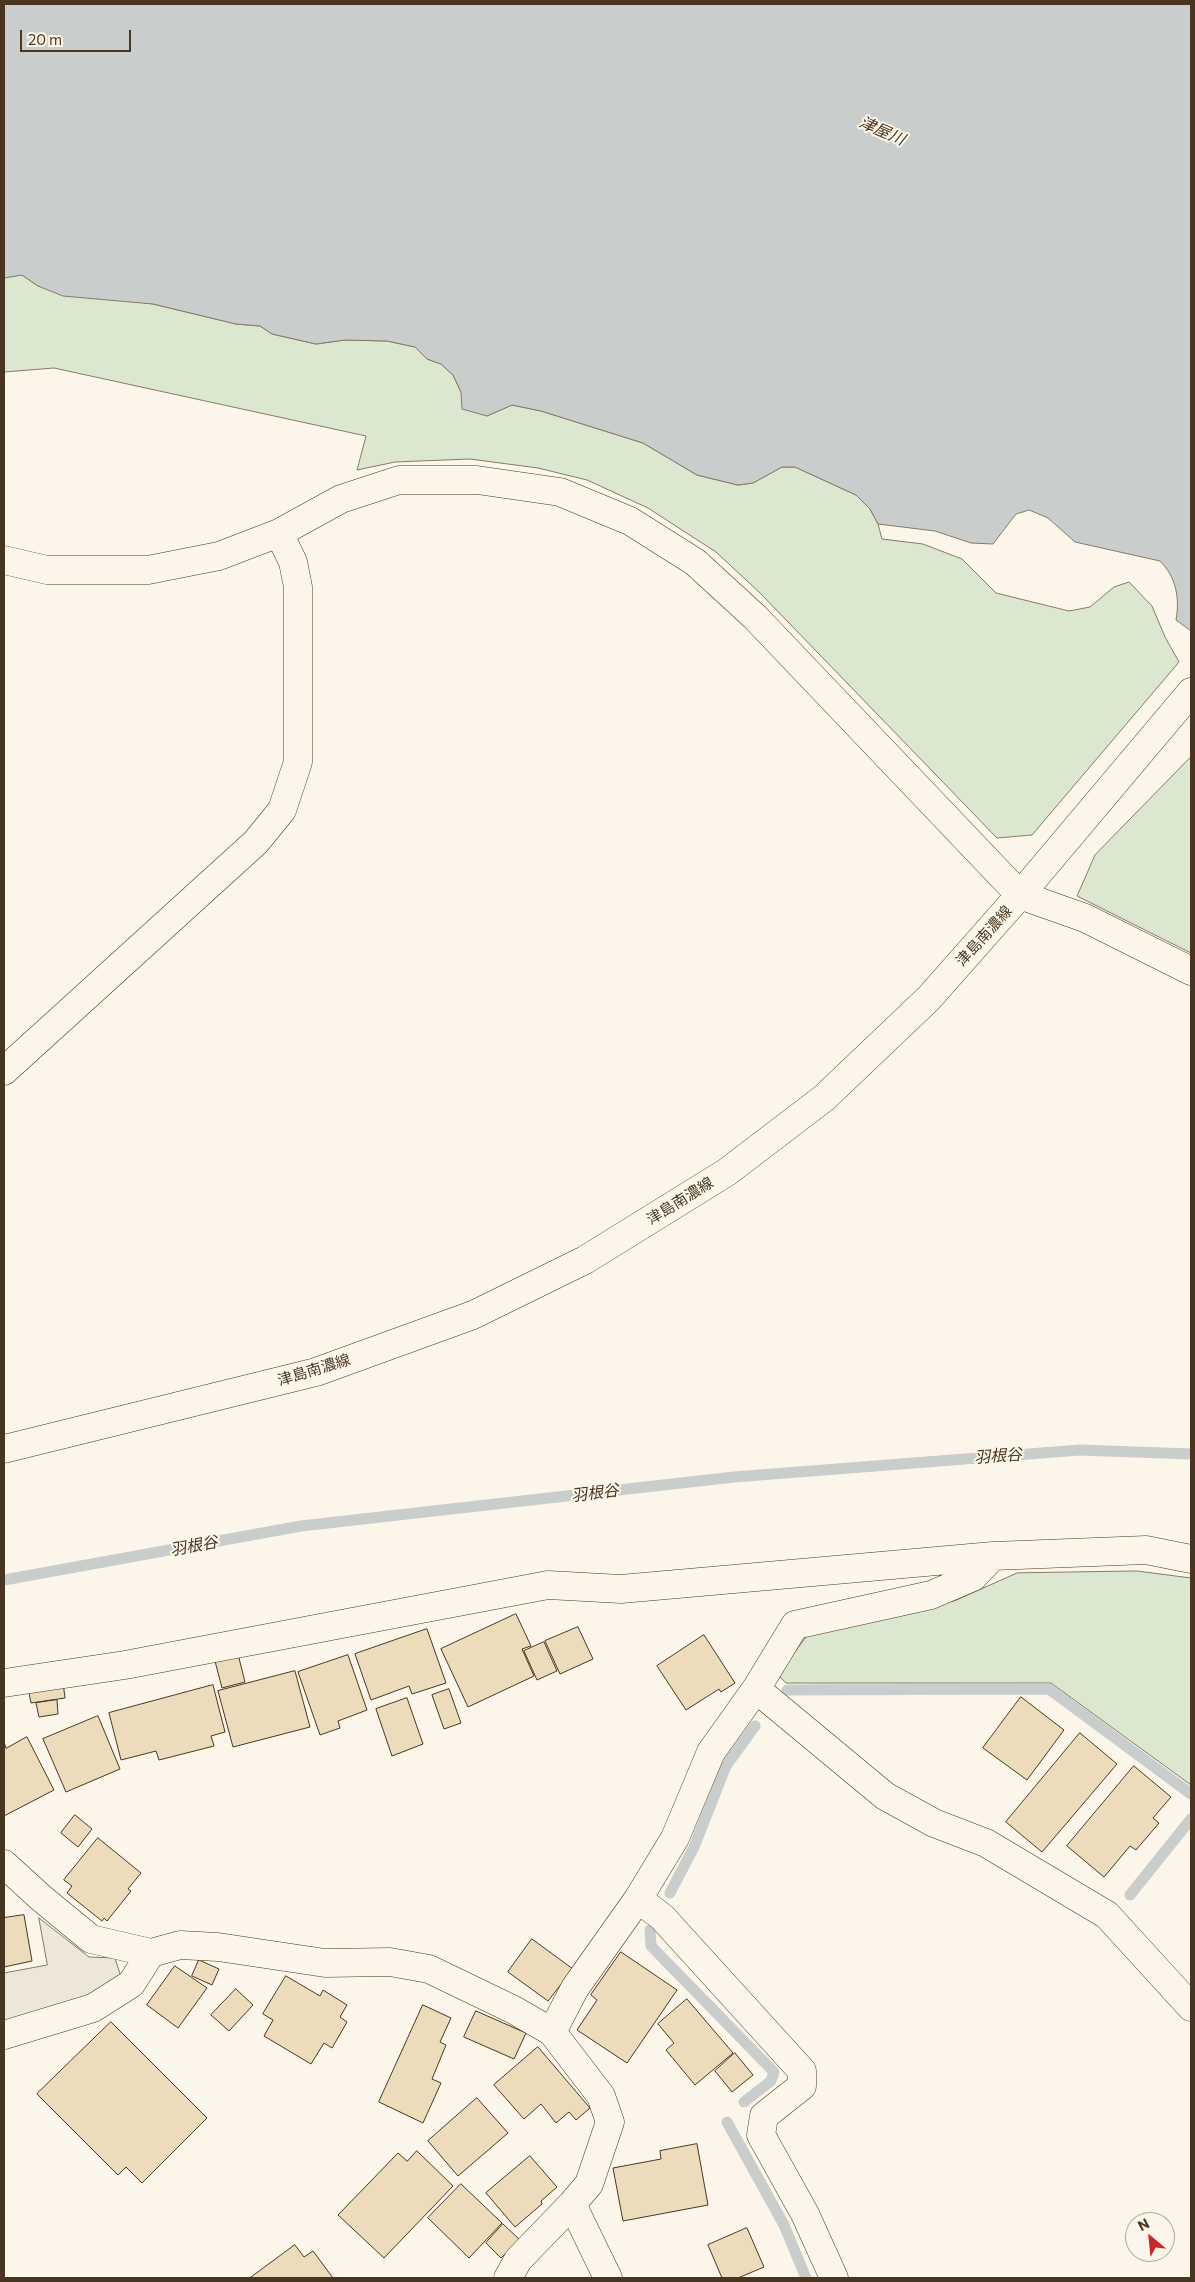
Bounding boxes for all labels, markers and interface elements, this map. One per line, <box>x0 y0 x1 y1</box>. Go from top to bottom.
scale bar <box>22 20 134 52</box>
text: 20 m <box>28 30 62 48</box>
water label: 津屋川 <box>856 112 908 150</box>
street label: 津島南濃線 <box>952 902 1016 970</box>
street label: 津島南濃線 <box>643 1173 717 1229</box>
street label: 津島南濃線 <box>276 1350 352 1390</box>
water label: 羽根谷 <box>973 1445 1023 1467</box>
water label: 羽根谷 <box>570 1481 620 1505</box>
water label: 羽根谷 <box>169 1532 219 1560</box>
north arrow <box>1125 2212 1175 2262</box>
text: N <box>1135 2214 1152 2234</box>

